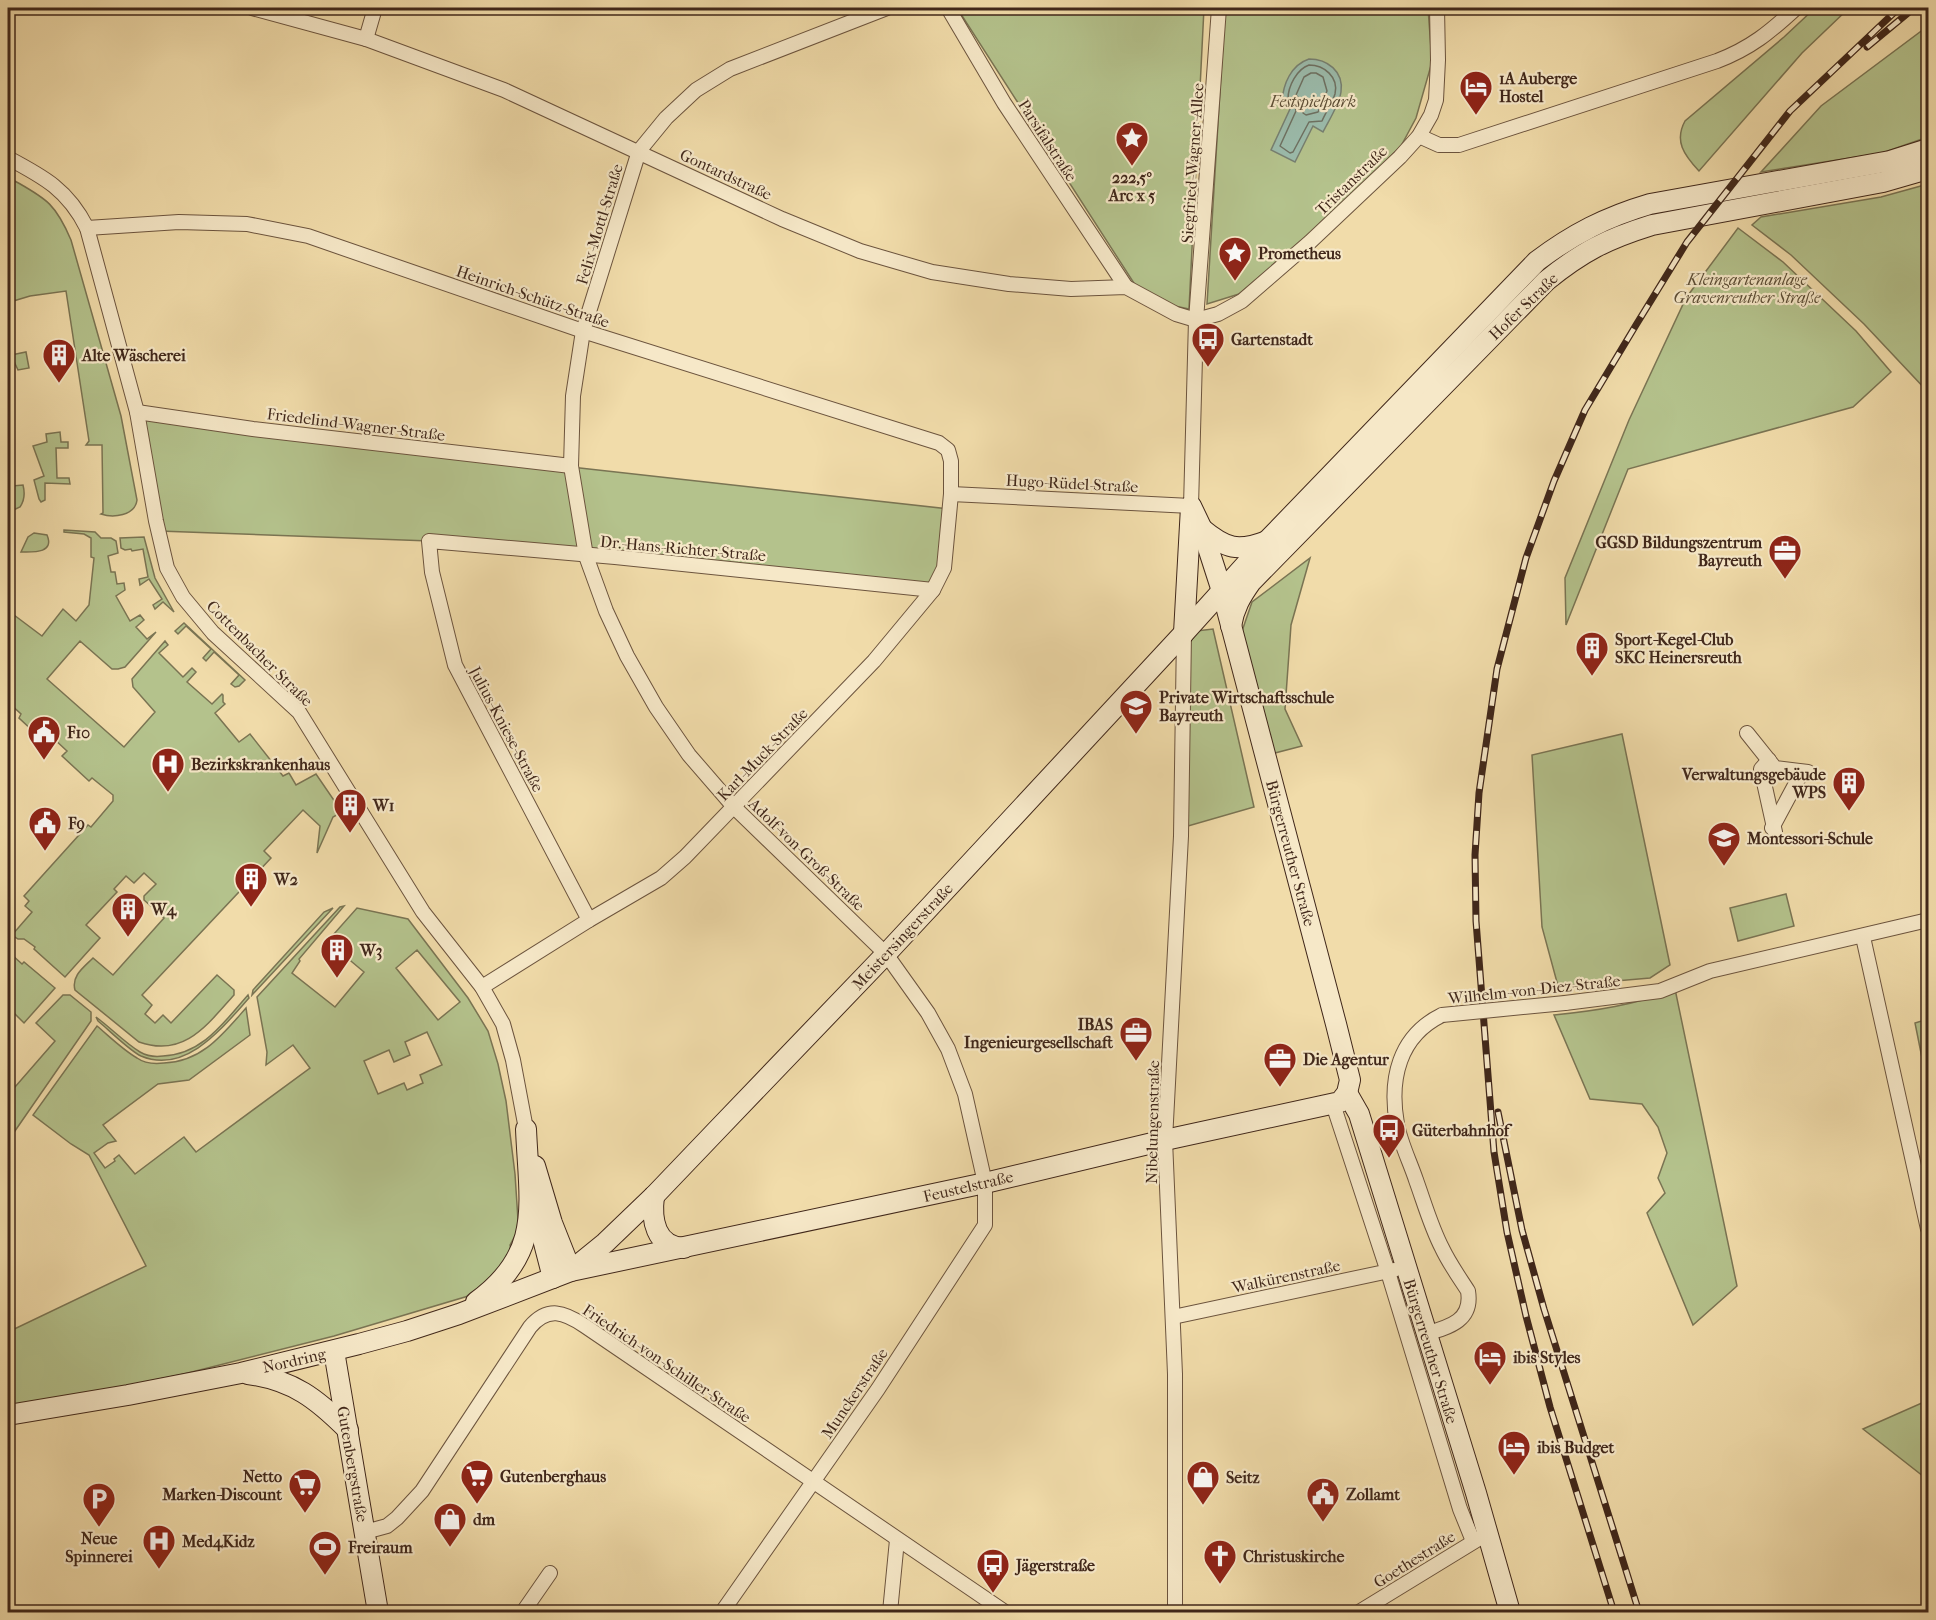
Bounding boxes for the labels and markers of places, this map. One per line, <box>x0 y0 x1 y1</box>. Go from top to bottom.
hotel icon: 1A Auberge Hostel <box>1458 69 1494 116</box>
place label: 1A Auberge Hostel <box>1499 69 1577 106</box>
place icon: 222,5º Arc x 5 <box>1114 120 1150 167</box>
place label: 222,5º Arc x 5 <box>1108 168 1155 205</box>
place icon: Prometheus <box>1217 235 1253 282</box>
place label: Prometheus <box>1258 244 1341 263</box>
bus stop icon: Gartenstadt <box>1190 321 1226 368</box>
place label: Gartenstadt <box>1231 330 1313 349</box>
building icon: Alte Wäscherei <box>41 337 77 384</box>
place label: Alte Wäscherei <box>81 346 186 365</box>
place label: GGSD Bildungszentrum Bayreuth <box>1595 533 1763 571</box>
office icon: GGSD Bildungszentrum Bayreuth <box>1767 533 1803 580</box>
building icon: Sport-Kegel-Club SKC Heinersreuth <box>1574 630 1610 677</box>
place label: Sport-Kegel-Club SKC Heinersreuth <box>1615 630 1743 667</box>
school or university icon: Private Wirtschaftsschule Bayreuth <box>1118 688 1154 735</box>
place label: Private Wirtschaftsschule Bayreuth <box>1159 688 1334 726</box>
public building icon: F10 <box>26 714 62 761</box>
place label: F10 <box>66 723 90 742</box>
hospital icon: Bezirkskrankenhaus <box>150 746 186 793</box>
place label: Bezirkskrankenhaus <box>191 755 330 774</box>
place label: Verwaltungsgebäude WPS <box>1681 765 1826 802</box>
building icon: Verwaltungsgebäude WPS <box>1831 765 1867 812</box>
building icon: W1 <box>332 787 368 834</box>
place label: W1 <box>372 796 395 815</box>
public building icon: F9 <box>27 805 63 852</box>
place label: F9 <box>67 814 85 834</box>
school or university icon: Montessori-Schule <box>1706 820 1742 867</box>
place label: Montessori-Schule <box>1746 829 1873 848</box>
building icon: W2 <box>233 861 269 908</box>
place label: W2 <box>273 870 298 889</box>
building icon: W4 <box>110 891 146 938</box>
place label: W4 <box>150 900 178 920</box>
building icon: W3 <box>319 932 355 979</box>
place label: W3 <box>359 941 382 961</box>
place label: IBAS Ingenieurgesellschaft <box>964 1015 1113 1053</box>
office icon: IBAS Ingenieurgesellschaft <box>1118 1015 1154 1062</box>
office icon: Die Agentur <box>1262 1041 1298 1088</box>
place label: Die Agentur <box>1303 1050 1390 1070</box>
bus stop icon: Güterbahnhof <box>1371 1112 1407 1159</box>
place label: Güterbahnhof <box>1412 1121 1513 1140</box>
hotel icon: ibis Styles <box>1472 1339 1508 1386</box>
place label: ibis Styles <box>1512 1348 1581 1368</box>
hotel icon: ibis Budget <box>1496 1429 1532 1476</box>
place label: ibis Budget <box>1536 1438 1615 1458</box>
supermarket icon: Gutenberghaus <box>459 1458 495 1505</box>
shop icon: Seitz <box>1185 1459 1221 1506</box>
place label: Netto Marken-Discount <box>161 1467 282 1504</box>
supermarket icon: Netto Marken-Discount <box>287 1467 323 1514</box>
place label: Gutenberghaus <box>500 1467 606 1487</box>
place label: Seitz <box>1226 1468 1261 1487</box>
public building icon: Zollamt <box>1305 1476 1341 1523</box>
parking icon: Neue Spinnerei <box>81 1481 117 1528</box>
place label: Zollamt <box>1346 1485 1400 1504</box>
shop icon: dm <box>432 1501 468 1548</box>
place label: dm <box>473 1510 496 1529</box>
hospital icon: Med4Kidz <box>141 1523 177 1570</box>
place label: Neue Spinnerei <box>65 1529 133 1567</box>
sports icon: Freiraum <box>307 1529 343 1576</box>
place label: Med4Kidz <box>181 1532 255 1552</box>
place label: Freiraum <box>347 1538 413 1557</box>
church icon: Christuskirche <box>1202 1538 1238 1585</box>
bus stop icon: Jägerstraße <box>975 1547 1011 1594</box>
place label: Christuskirche <box>1243 1547 1344 1566</box>
place label: Jägerstraße <box>1014 1556 1095 1576</box>

